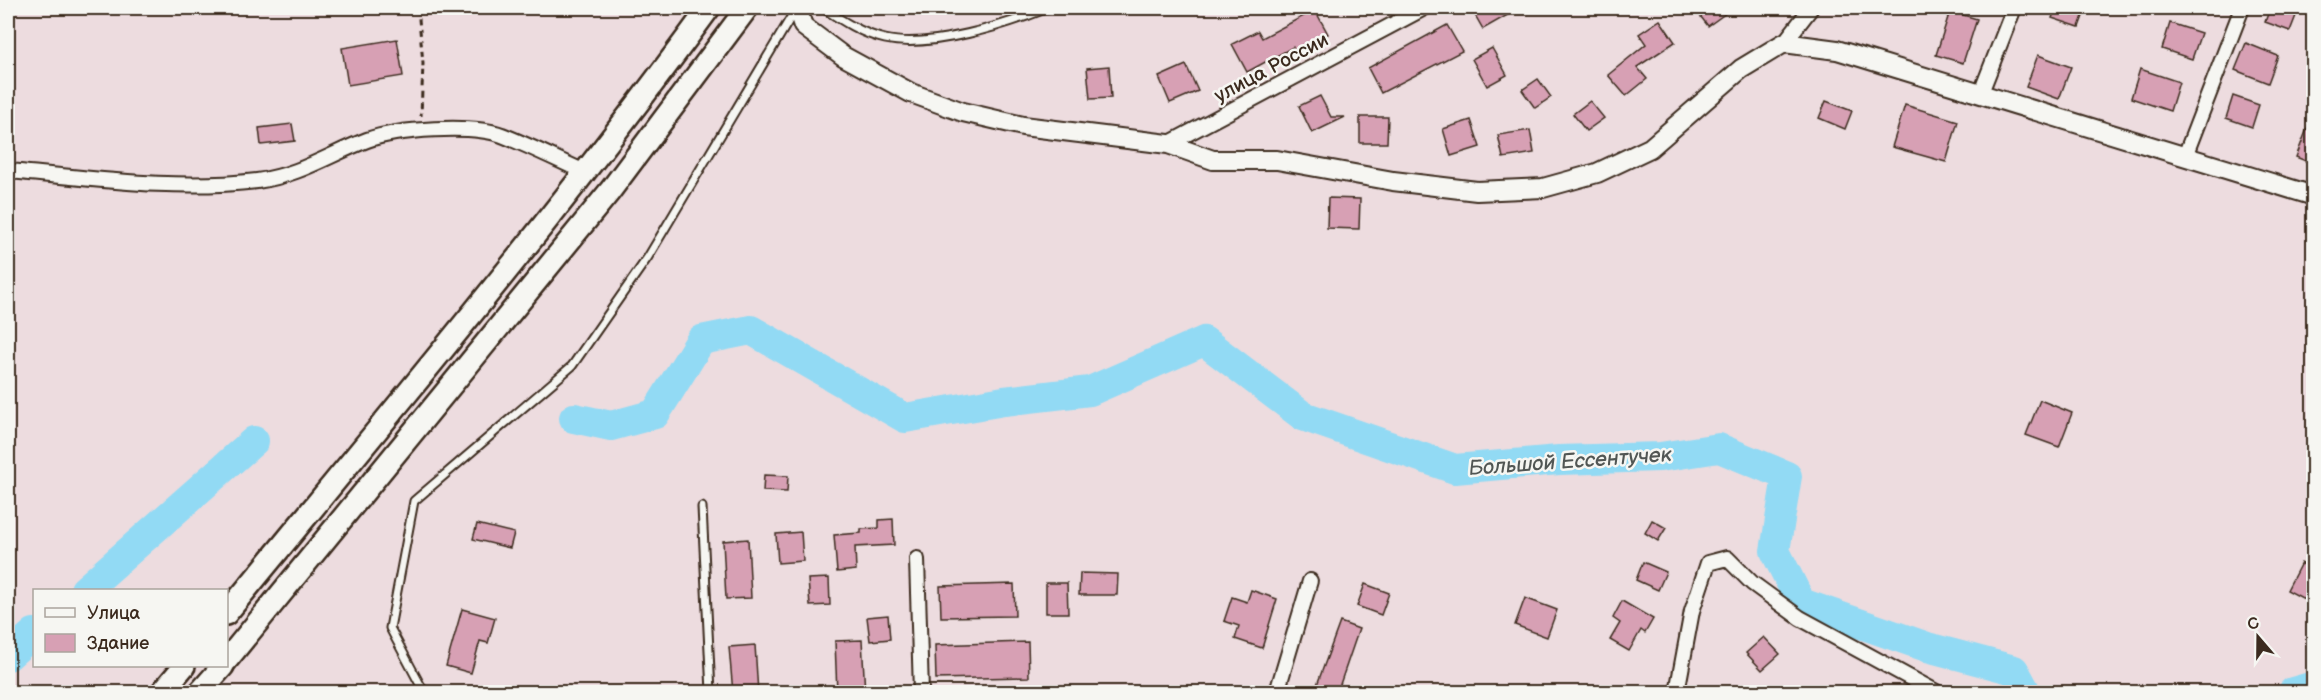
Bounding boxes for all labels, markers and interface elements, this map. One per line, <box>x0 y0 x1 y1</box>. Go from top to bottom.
street label: улица России <box>1210 28 1333 108</box>
water label: Большой Ессентучек <box>1468 442 1673 481</box>
legend <box>33 589 228 667</box>
text: Улица <box>87 603 141 624</box>
north arrow <box>2228 607 2288 667</box>
text: С <box>2245 613 2262 635</box>
text: Здание <box>87 633 149 654</box>

